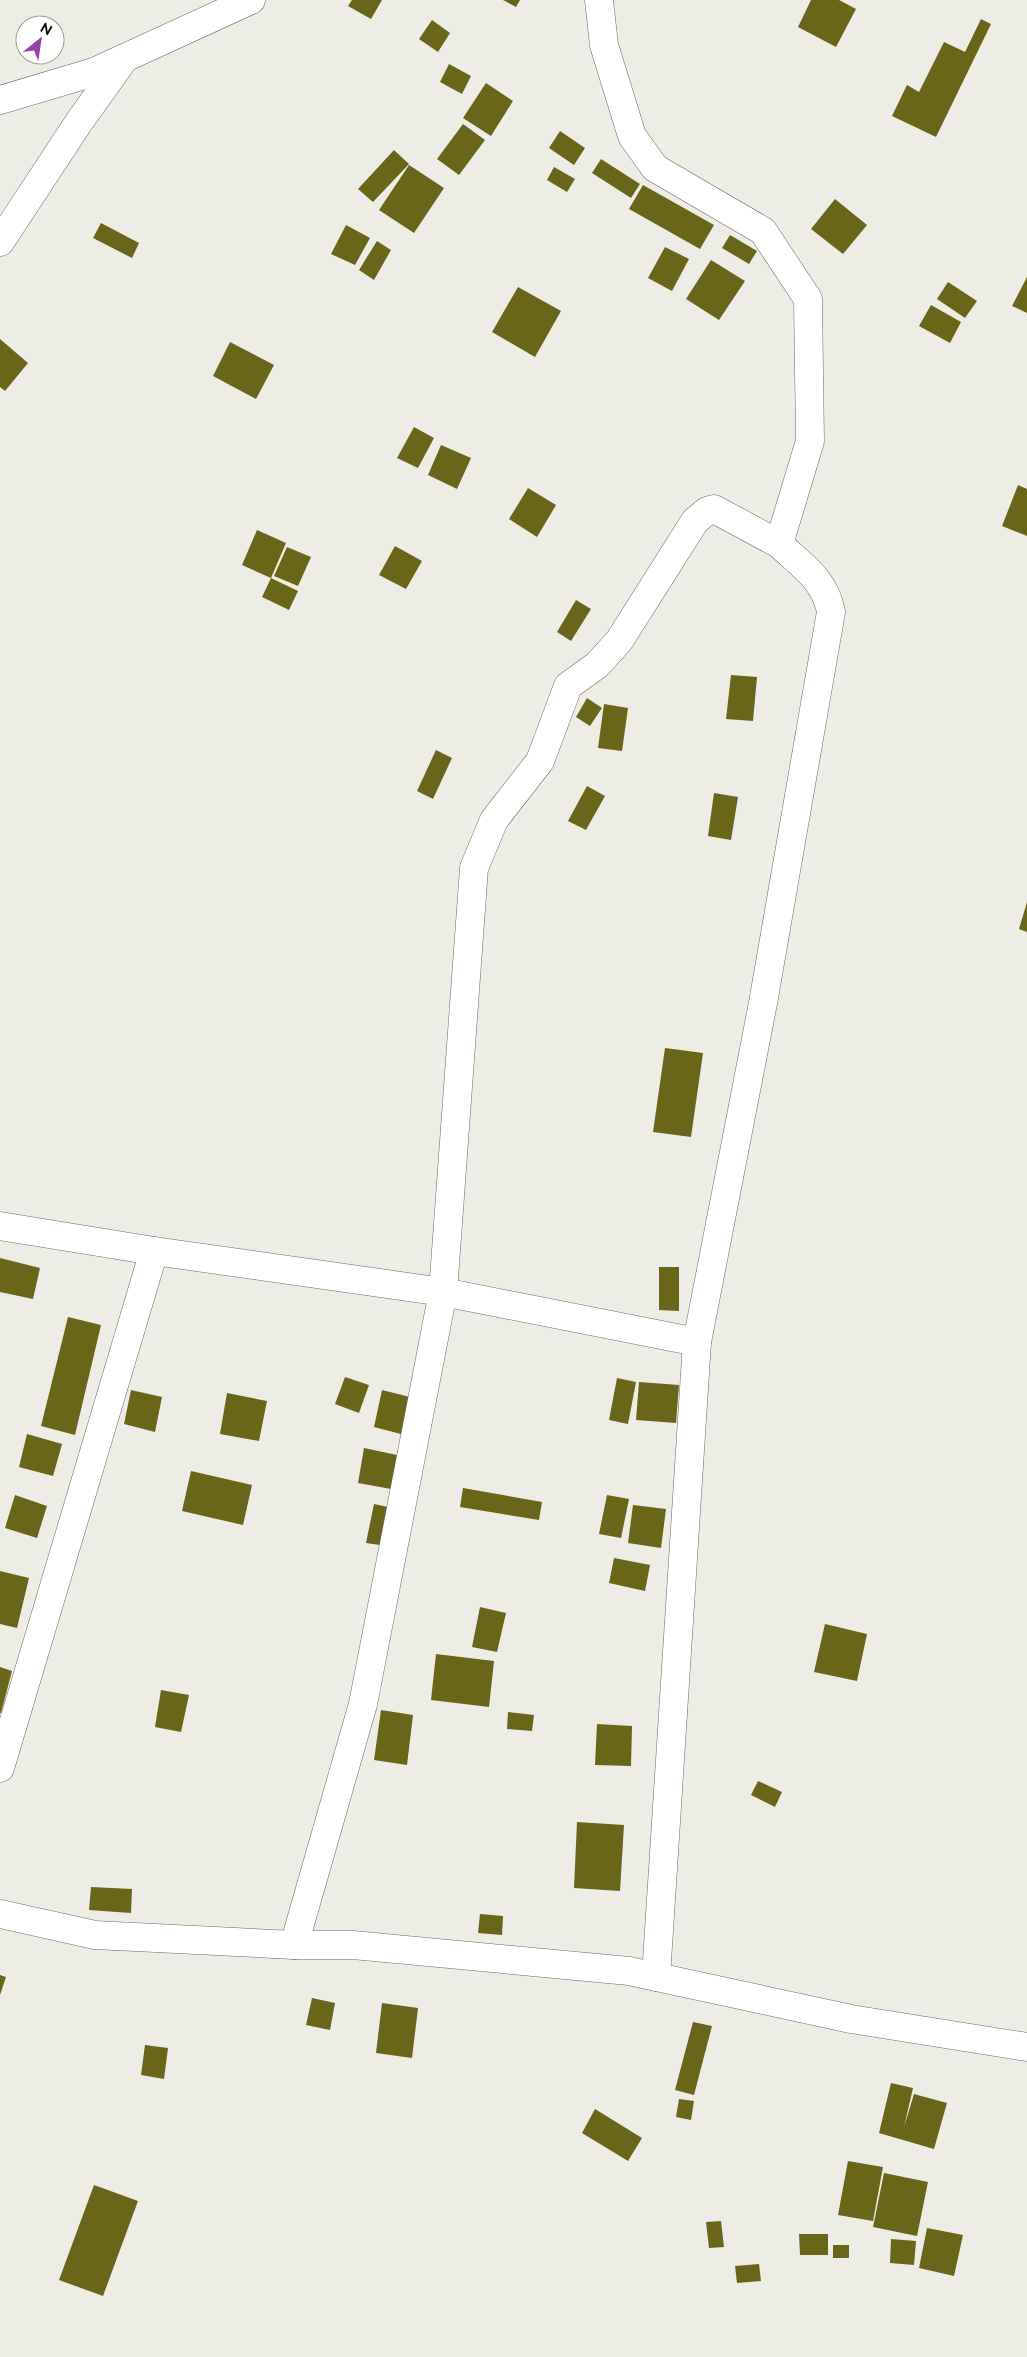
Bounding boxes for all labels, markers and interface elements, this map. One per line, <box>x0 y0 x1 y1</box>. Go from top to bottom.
north arrow <box>15 15 65 65</box>
text: N <box>38 19 55 38</box>

